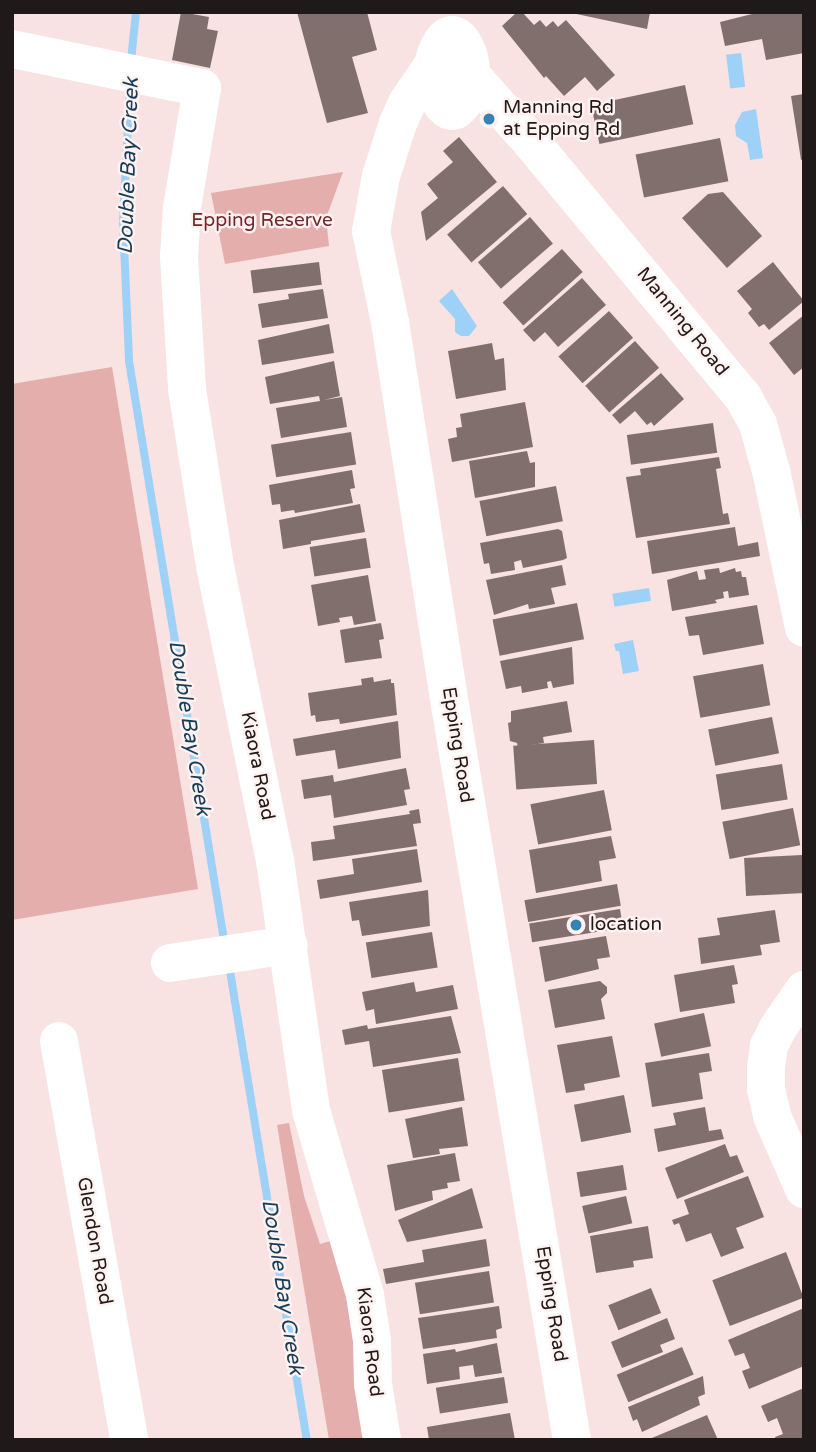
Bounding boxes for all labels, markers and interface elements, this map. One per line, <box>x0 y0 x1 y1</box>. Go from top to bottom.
water label: Double Bay Creek <box>113 77 145 255</box>
place label: Manning Rd at Epping Rd <box>503 97 620 141</box>
marker: Manning Rd at Epping Rd <box>481 111 497 127</box>
park label: Epping Reserve <box>191 210 333 232</box>
street label: Manning Road <box>631 263 733 381</box>
water label: Double Bay Creek <box>163 639 215 817</box>
street label: Epping Road <box>437 685 477 805</box>
street label: Kiaora Road <box>235 710 279 822</box>
place label: location <box>590 914 662 936</box>
marker: location <box>568 917 584 933</box>
street label: Glendon Road <box>72 1175 116 1307</box>
water label: Double Bay Creek <box>256 1198 308 1376</box>
street label: Epping Road <box>531 1244 571 1364</box>
street label: Kiaora Road <box>351 1286 387 1398</box>

